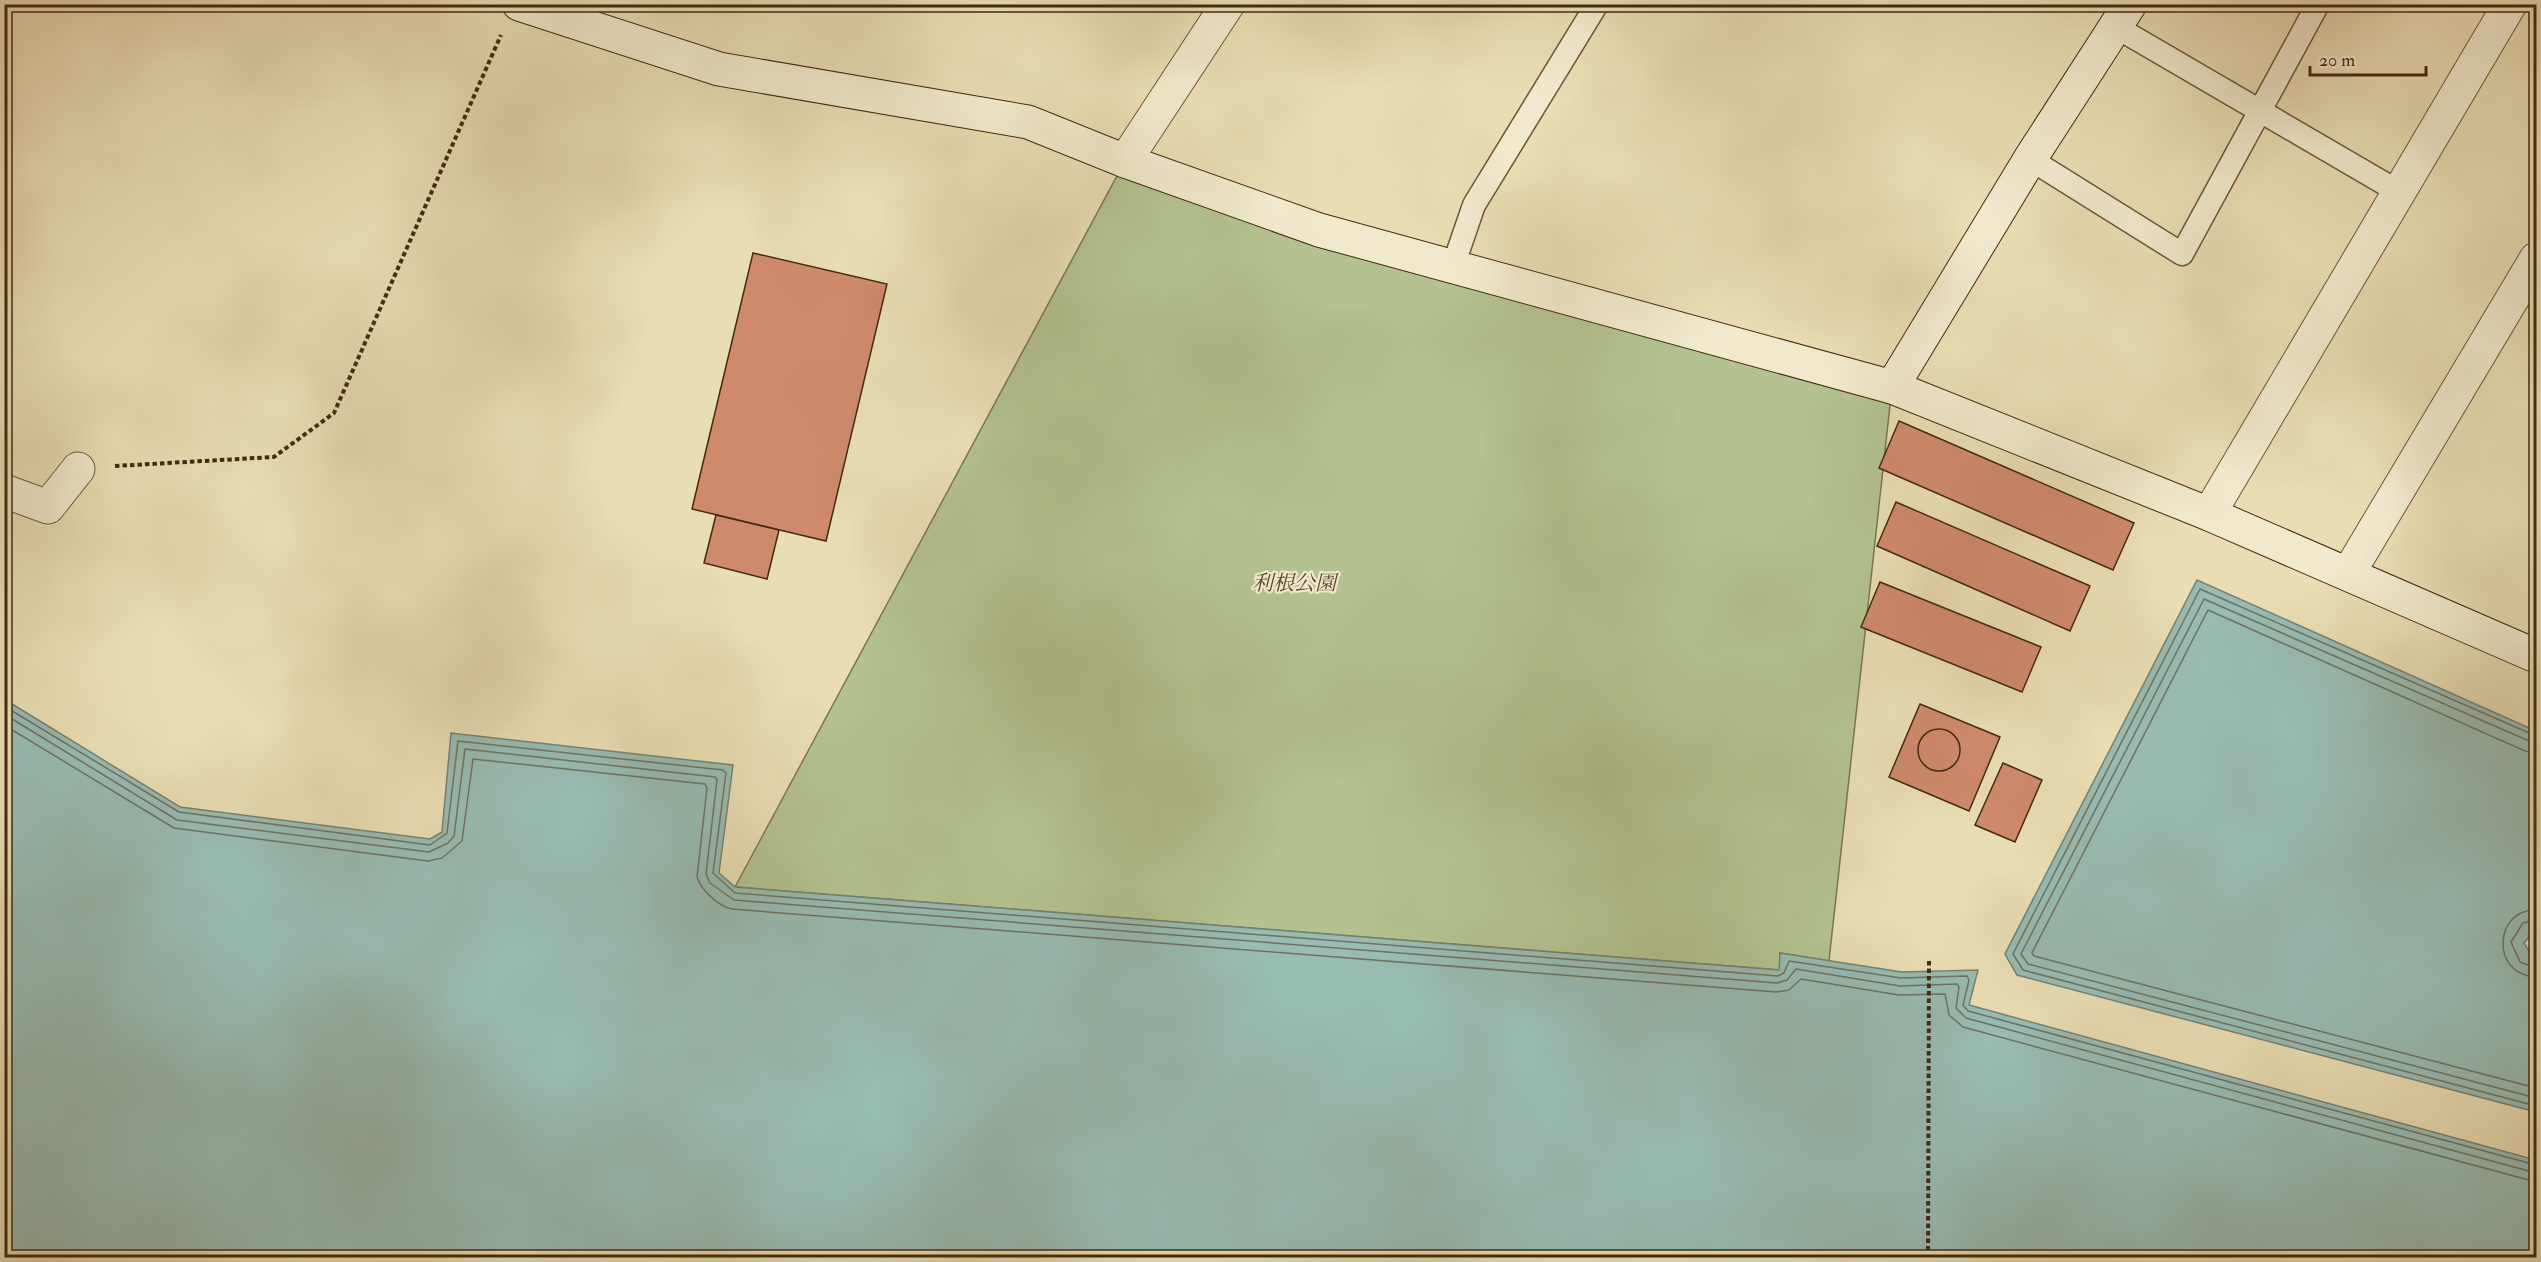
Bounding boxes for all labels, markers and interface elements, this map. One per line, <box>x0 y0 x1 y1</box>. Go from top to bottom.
scale bar <box>2310 39 2426 77</box>
text: 20 m <box>2319 49 2355 72</box>
park label: 利根公園 <box>1252 570 1339 597</box>

